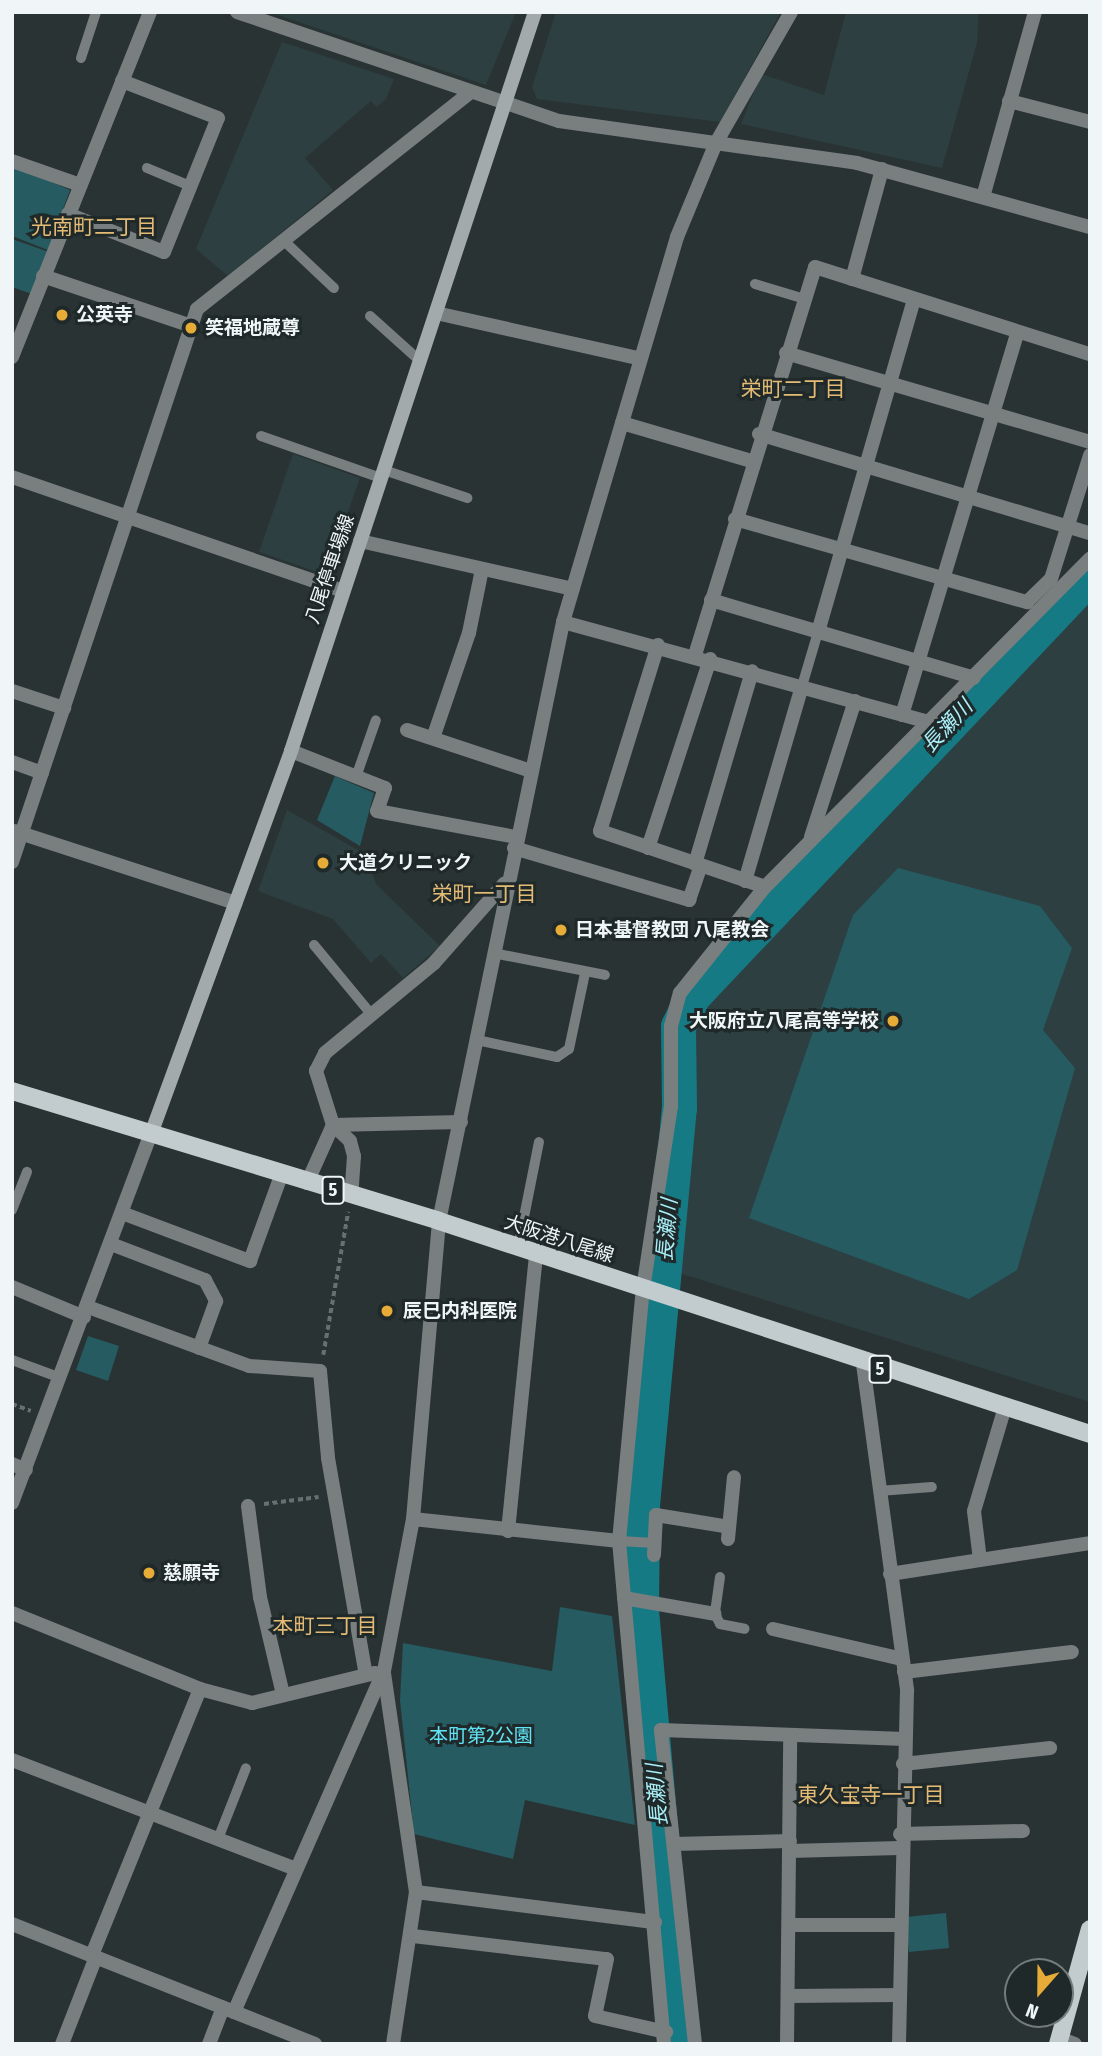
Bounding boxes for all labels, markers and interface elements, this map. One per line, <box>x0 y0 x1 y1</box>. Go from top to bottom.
district label: 光南町二丁目 <box>31 214 157 240</box>
place label: 公英寺 <box>76 304 133 326</box>
marker: 公英寺 <box>54 307 70 323</box>
place label: 笑福地蔵尊 <box>205 317 300 339</box>
marker: 笑福地蔵尊 <box>183 320 199 336</box>
district label: 栄町二丁目 <box>741 376 845 402</box>
street label: 八尾停車場線 <box>301 511 359 627</box>
water label: 長瀬川 <box>916 694 978 758</box>
place label: 大道クリニック <box>339 852 472 874</box>
marker: 大道クリニック <box>313 853 333 873</box>
district label: 栄町一丁目 <box>432 881 536 907</box>
place label: 日本基督教団 八尾教会 <box>575 919 769 941</box>
marker: 日本基督教団 八尾教会 <box>553 922 569 938</box>
place label: 大阪府立八尾高等学校 <box>689 1010 879 1032</box>
marker: 大阪府立八尾高等学校 <box>885 1013 901 1029</box>
road number: 5 <box>321 1176 345 1204</box>
water label: 長瀬川 <box>652 1198 682 1262</box>
street label: 大阪港八尾線 <box>501 1211 617 1267</box>
place label: 辰巳内科医院 <box>403 1300 517 1322</box>
marker: 辰巳内科医院 <box>377 1301 397 1321</box>
road number: 5 <box>868 1354 892 1384</box>
place label: 慈願寺 <box>163 1562 220 1584</box>
marker: 慈願寺 <box>141 1565 157 1581</box>
district label: 本町三丁目 <box>273 1613 377 1639</box>
park label: 本町第2公園 <box>429 1725 533 1747</box>
water label: 長瀬川 <box>642 1763 672 1827</box>
district label: 東久宝寺一丁目 <box>798 1782 944 1808</box>
north arrow <box>1004 1958 1074 2028</box>
text: N <box>1023 1998 1041 2024</box>

